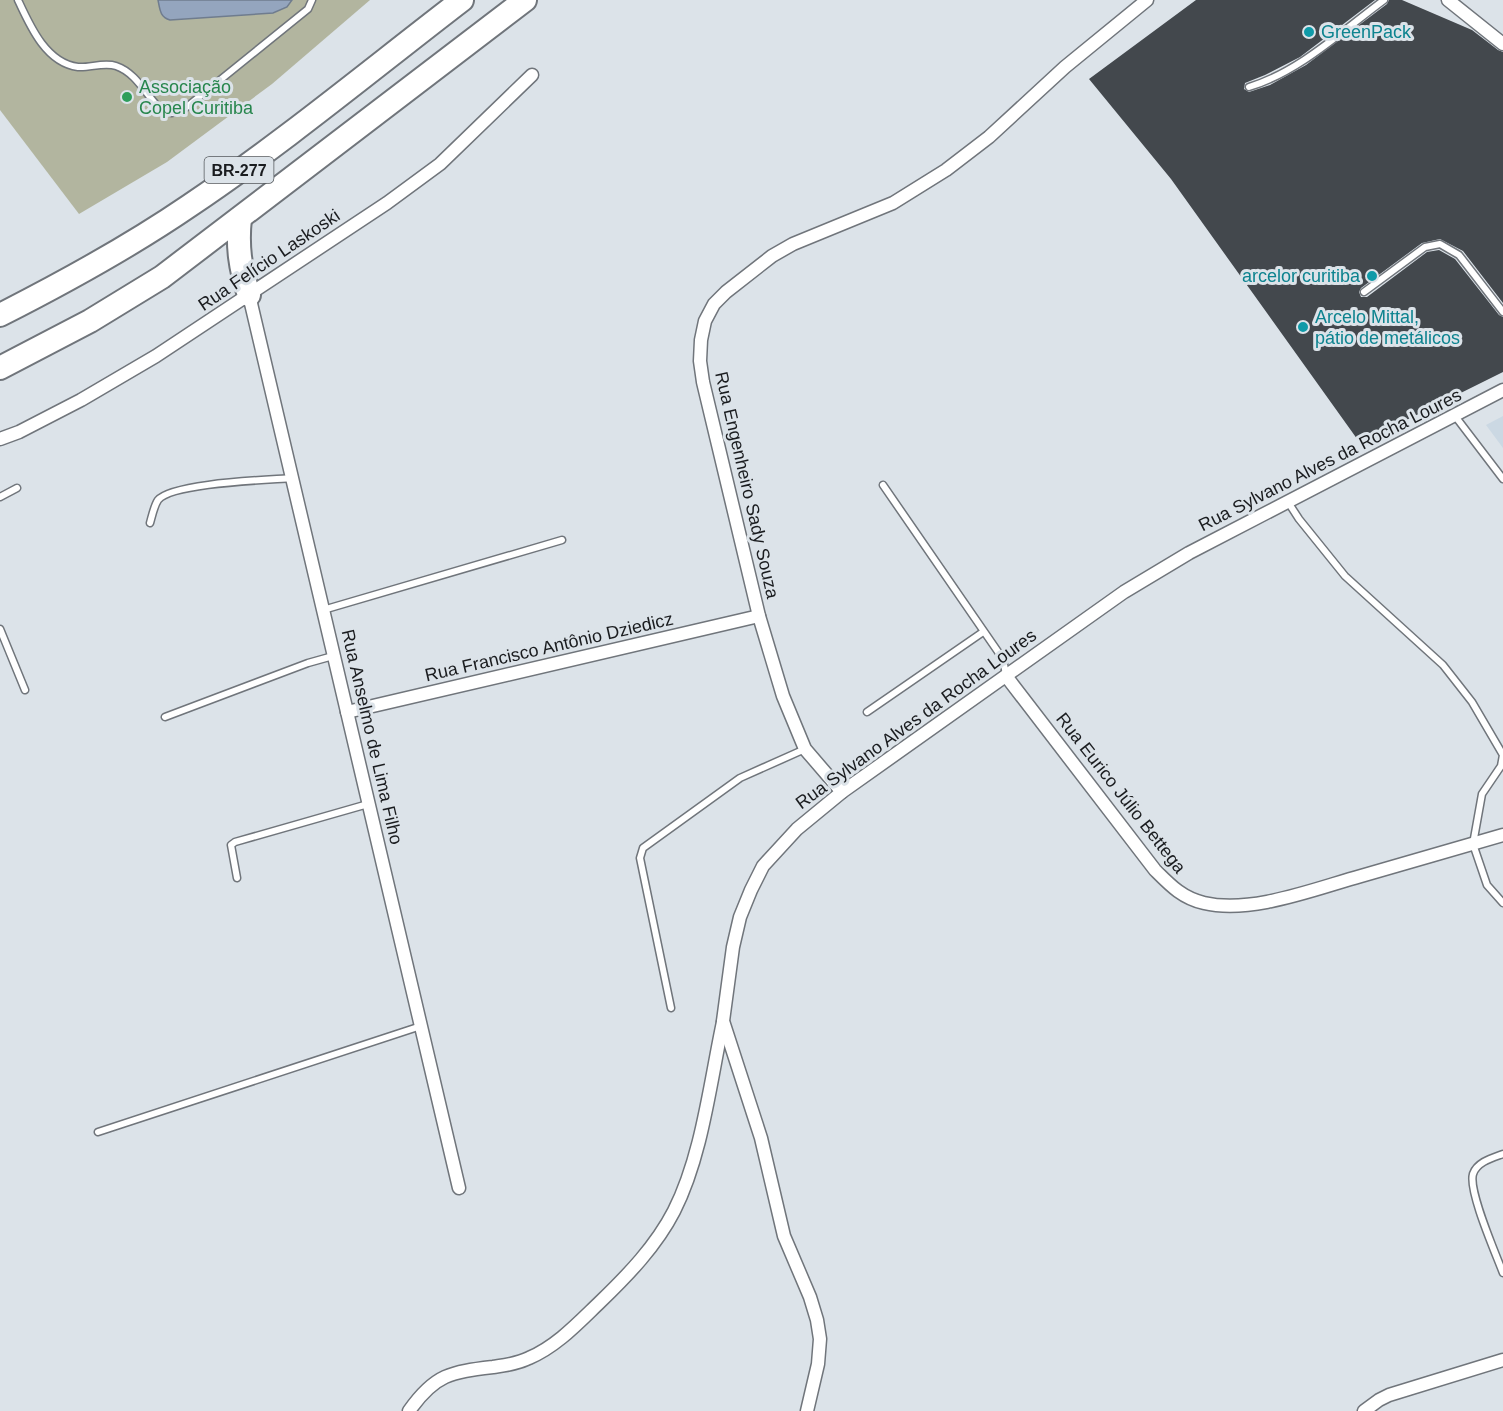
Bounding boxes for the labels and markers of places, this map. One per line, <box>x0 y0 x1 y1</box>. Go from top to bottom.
place label: GreenPack <box>1321 22 1412 42</box>
marker: GreenPack <box>1302 25 1316 39</box>
place label: Associação Copel Curitiba <box>139 77 254 118</box>
marker: Associação Copel Curitiba <box>120 90 134 104</box>
place label: arcelor curitiba <box>1242 266 1361 286</box>
marker: arcelor curitiba <box>1365 269 1379 283</box>
place label: Arcelo Mittal, pátio de metálicos <box>1315 307 1460 348</box>
marker: Arcelo Mittal, pátio de metálicos <box>1296 320 1310 334</box>

